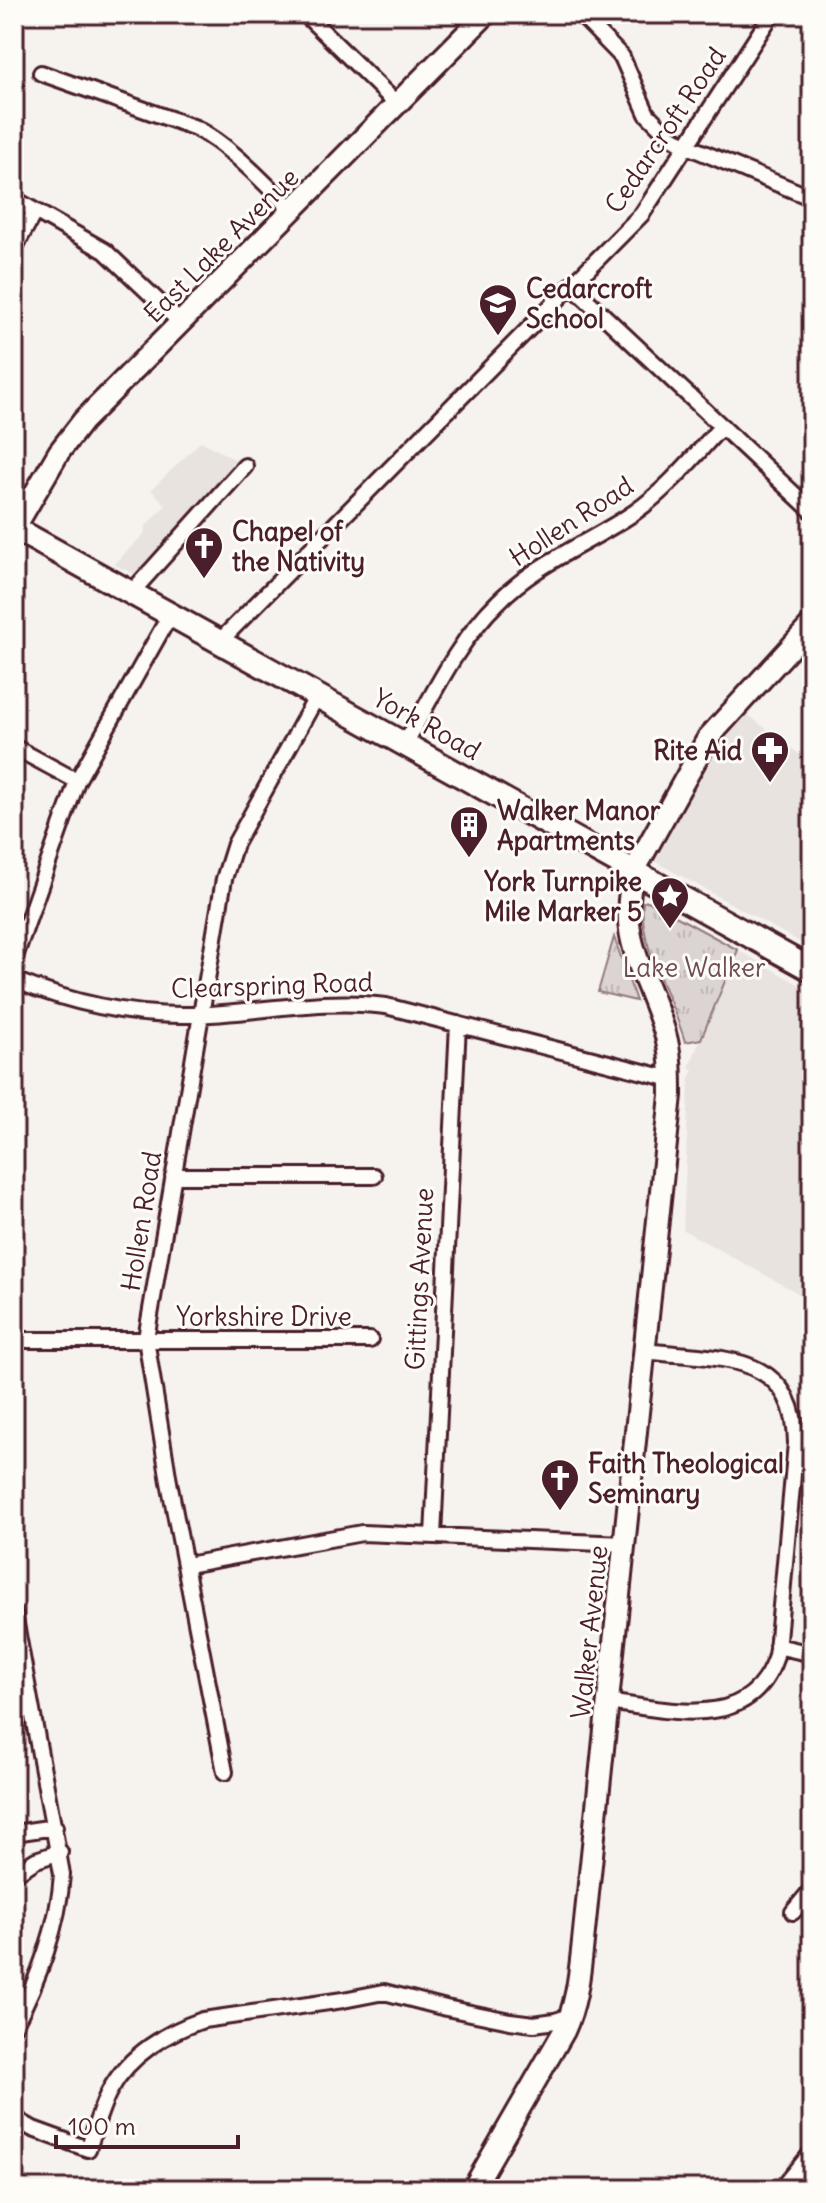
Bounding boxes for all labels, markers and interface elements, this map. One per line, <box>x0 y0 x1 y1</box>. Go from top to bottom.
street label: Cedarcroft Road <box>597 41 733 219</box>
street label: East Lake Avenue <box>137 161 305 329</box>
place label: Cedarcroft School <box>526 272 653 335</box>
school or university icon: Cedarcroft School <box>477 282 519 337</box>
street label: Hollen Road <box>503 469 639 573</box>
place label: Chapel of the Nativity <box>232 515 365 578</box>
church icon: Chapel of the Nativity <box>183 525 225 580</box>
street label: York Road <box>367 681 487 767</box>
pharmacy icon: Rite Aid <box>749 729 791 784</box>
place label: Rite Aid <box>653 734 742 767</box>
place label: Walker Manor Apartments <box>497 794 661 857</box>
building icon: Walker Manor Apartments <box>448 804 490 859</box>
place label: York Turnpike Mile Marker 5 <box>483 865 642 928</box>
place icon: York Turnpike Mile Marker 5 <box>649 875 691 930</box>
park label: Lake Walker <box>622 951 766 984</box>
street label: Clearspring Road <box>170 965 374 1005</box>
street label: Hollen Road <box>114 1149 168 1293</box>
street label: Gittings Avenue <box>398 1187 440 1371</box>
street label: Yorkshire Drive <box>176 1300 352 1333</box>
place label: Faith Theological Seminary <box>588 1447 784 1510</box>
church icon: Faith Theological Seminary <box>539 1457 581 1512</box>
street label: Walker Avenue <box>563 1544 615 1720</box>
scale bar <box>56 2099 238 2149</box>
text: 100 m <box>68 2111 136 2141</box>

